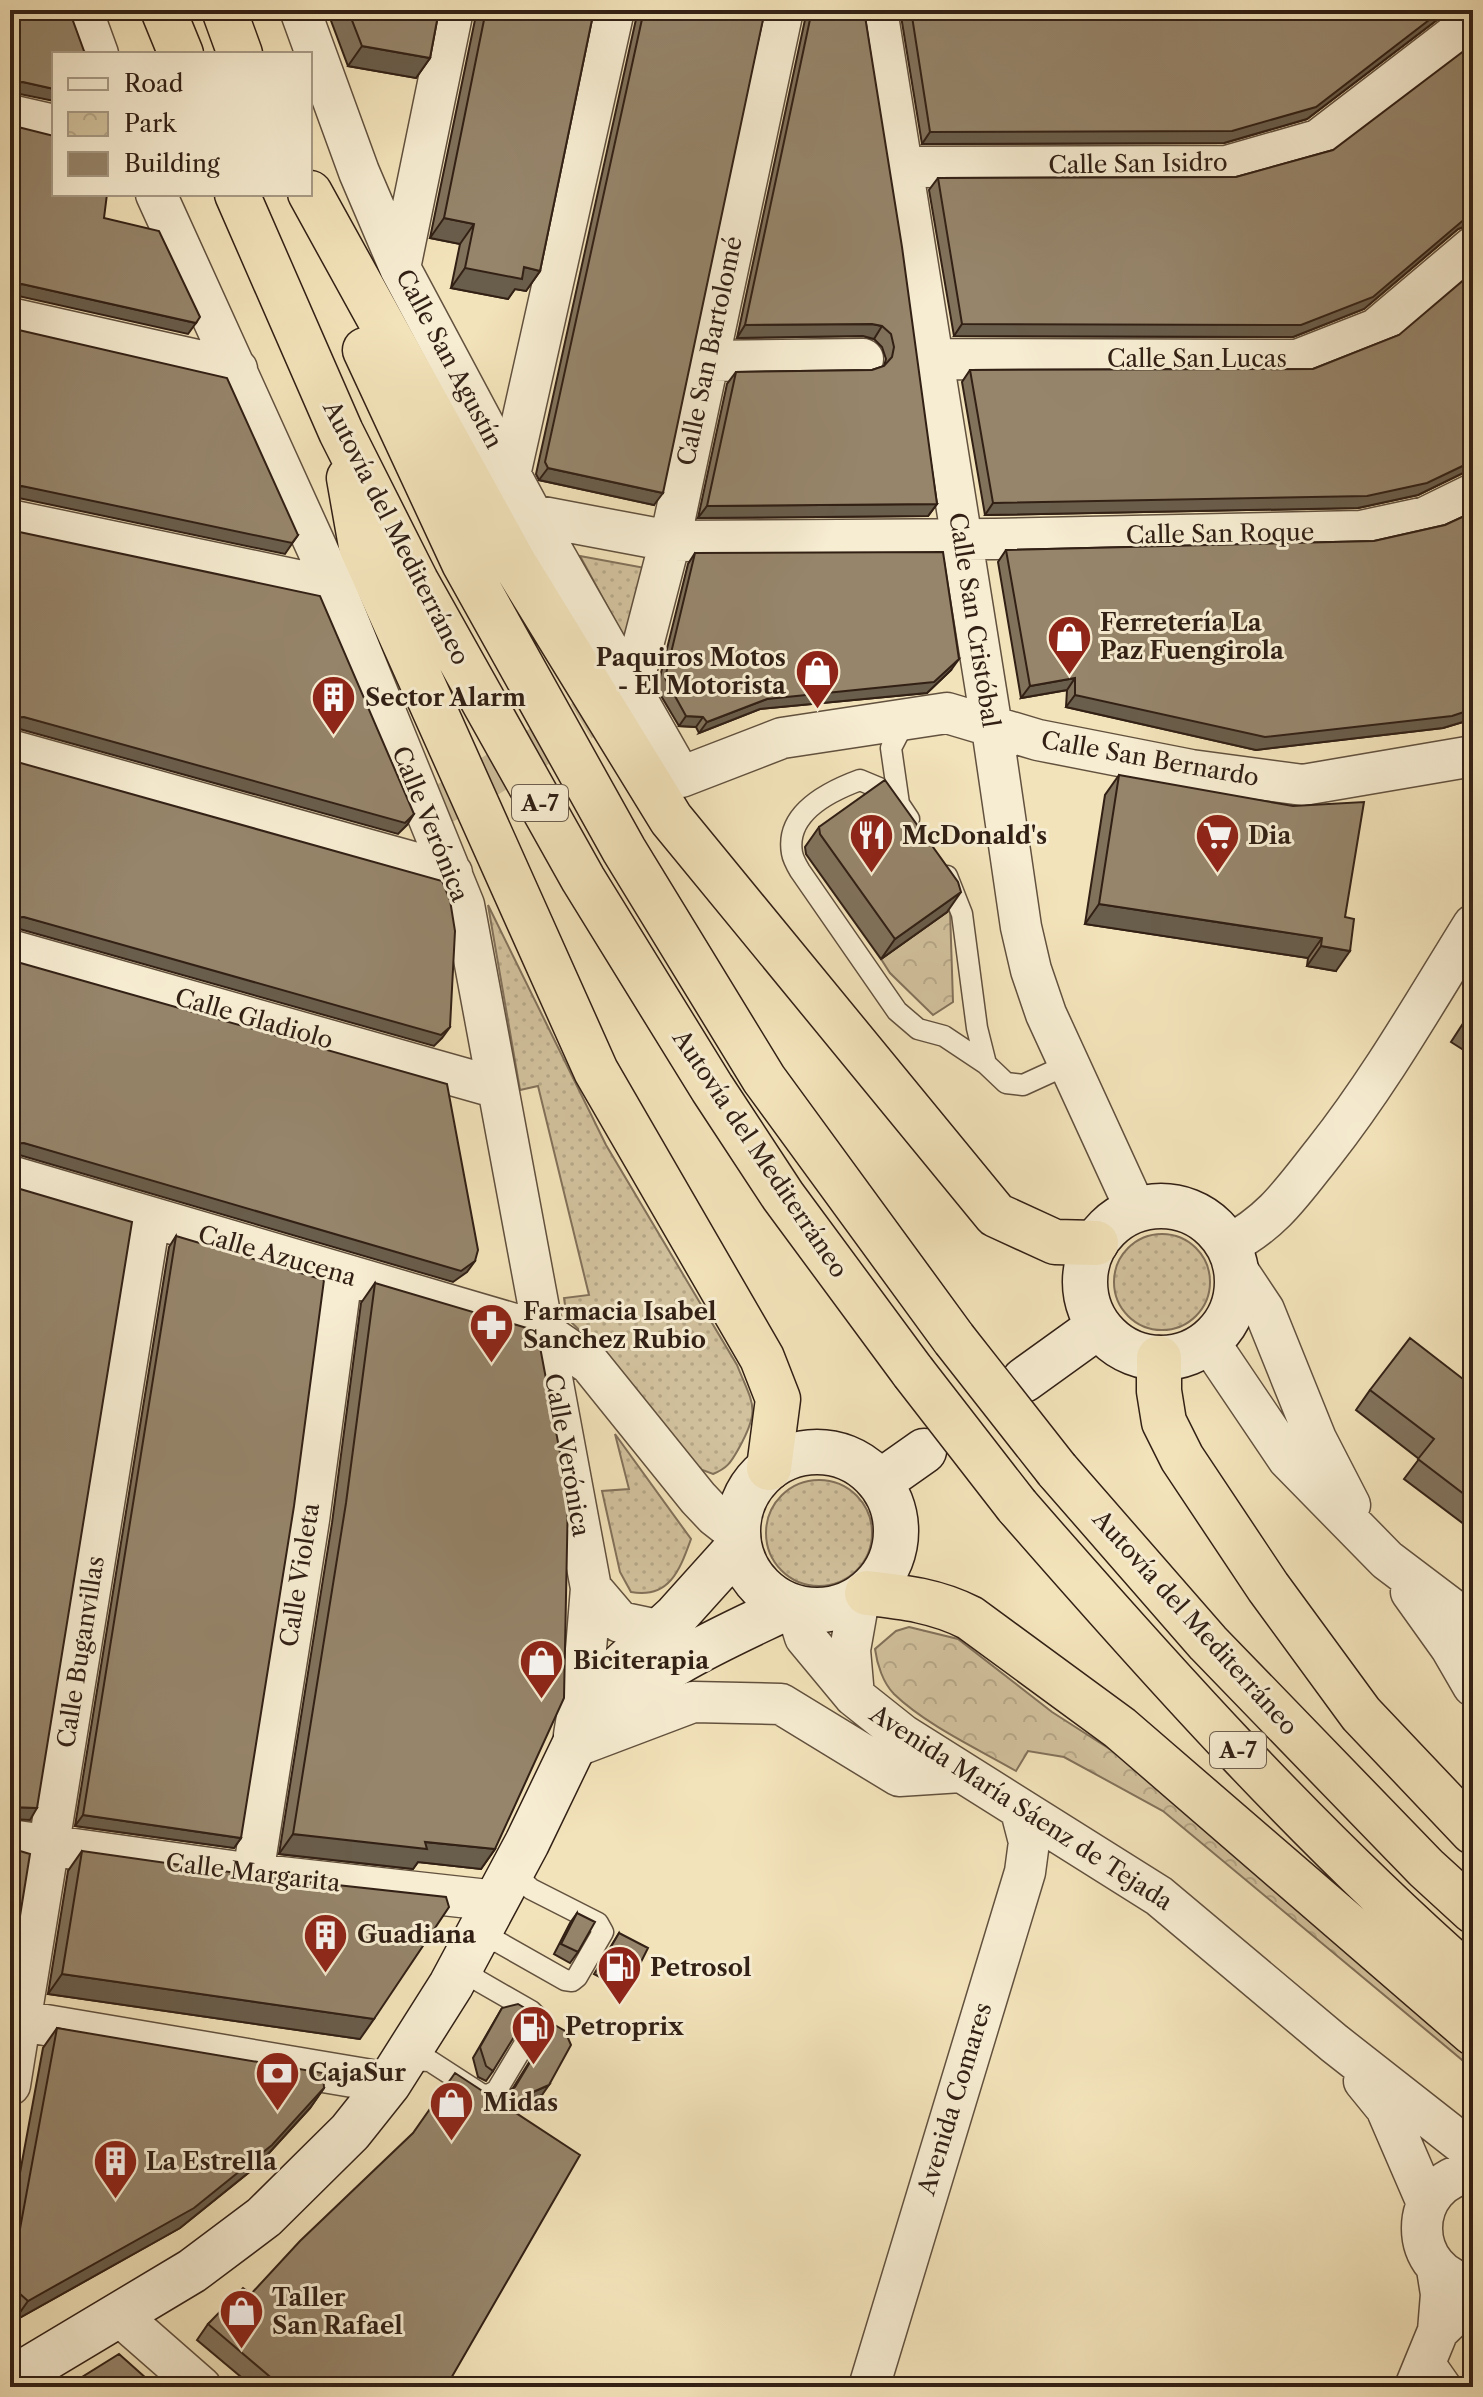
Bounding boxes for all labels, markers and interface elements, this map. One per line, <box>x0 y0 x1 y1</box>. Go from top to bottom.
legend <box>52 52 312 196</box>
text: Road <box>124 69 184 98</box>
text: Park <box>124 109 177 138</box>
street label: Calle San Isidro <box>1048 147 1228 180</box>
text: Building <box>124 149 220 178</box>
street label: Calle San Bartolomé <box>671 233 748 468</box>
street label: Calle San Agustín <box>390 264 509 453</box>
street label: Calle San Lucas <box>1107 344 1287 373</box>
street label: Autovía del Mediterráneo <box>317 395 476 670</box>
street label: Calle San Cristóbal <box>943 510 1006 730</box>
street label: Calle San Roque <box>1126 517 1314 550</box>
place label: Ferretería La Paz Fuengirola <box>1100 608 1285 665</box>
shop icon: Ferretería La Paz Fuengirola <box>1045 613 1093 676</box>
place label: Paquiros Motos - El Motorista <box>596 643 787 700</box>
shop icon: Paquiros Motos - El Motorista <box>793 648 841 711</box>
building icon: Sector Alarm <box>310 674 358 737</box>
place label: Sector Alarm <box>365 683 526 712</box>
street label: Calle San Bernardo <box>1039 725 1261 792</box>
street label: Calle Verónica <box>386 742 475 906</box>
road number: A-7 <box>512 785 568 821</box>
restaurant icon: McDonald's <box>847 812 895 875</box>
supermarket icon: Dia <box>1193 812 1241 875</box>
place label: McDonald's <box>902 821 1047 850</box>
place label: Dia <box>1248 821 1292 850</box>
street label: Calle Gladiolo <box>172 982 336 1055</box>
street label: Autovía del Mediterráneo <box>666 1024 854 1283</box>
street label: Calle Azucena <box>195 1219 360 1292</box>
place label: Farmacia Isabel Sanchez Rubio <box>523 1297 717 1354</box>
pharmacy icon: Farmacia Isabel Sanchez Rubio <box>468 1302 516 1365</box>
street label: Calle Verónica <box>539 1371 596 1539</box>
street label: Calle Violeta <box>274 1501 325 1649</box>
street label: Autovía del Mediterráneo <box>1086 1504 1304 1741</box>
street label: Calle Buganvillas <box>51 1554 110 1750</box>
shop icon: Biciterapia <box>518 1637 566 1700</box>
place label: Biciterapia <box>573 1646 710 1675</box>
street label: Avenida María Sáenz de Tejada <box>864 1698 1178 1916</box>
road number: A-7 <box>1210 1732 1266 1768</box>
street label: Calle Margarita <box>164 1847 342 1898</box>
building icon: Guadiana <box>302 1911 350 1974</box>
place label: Guadiana <box>357 1920 477 1949</box>
fuel station icon: Petrosol <box>595 1944 643 2007</box>
place label: Petrosol <box>650 1953 751 1982</box>
street label: Avenida Comares <box>911 1999 998 2200</box>
fuel station icon: Petroprix <box>510 2003 558 2066</box>
place label: Petroprix <box>565 2012 684 2041</box>
bank icon: CajaSur <box>253 2049 301 2112</box>
place label: CajaSur <box>308 2058 406 2087</box>
shop icon: Midas <box>428 2079 476 2142</box>
place label: Midas <box>483 2088 558 2117</box>
building icon: La Estrella <box>91 2138 139 2201</box>
place label: La Estrella <box>146 2147 278 2176</box>
place label: Taller San Rafael <box>272 2283 403 2340</box>
shop icon: Taller San Rafael <box>217 2288 265 2351</box>

